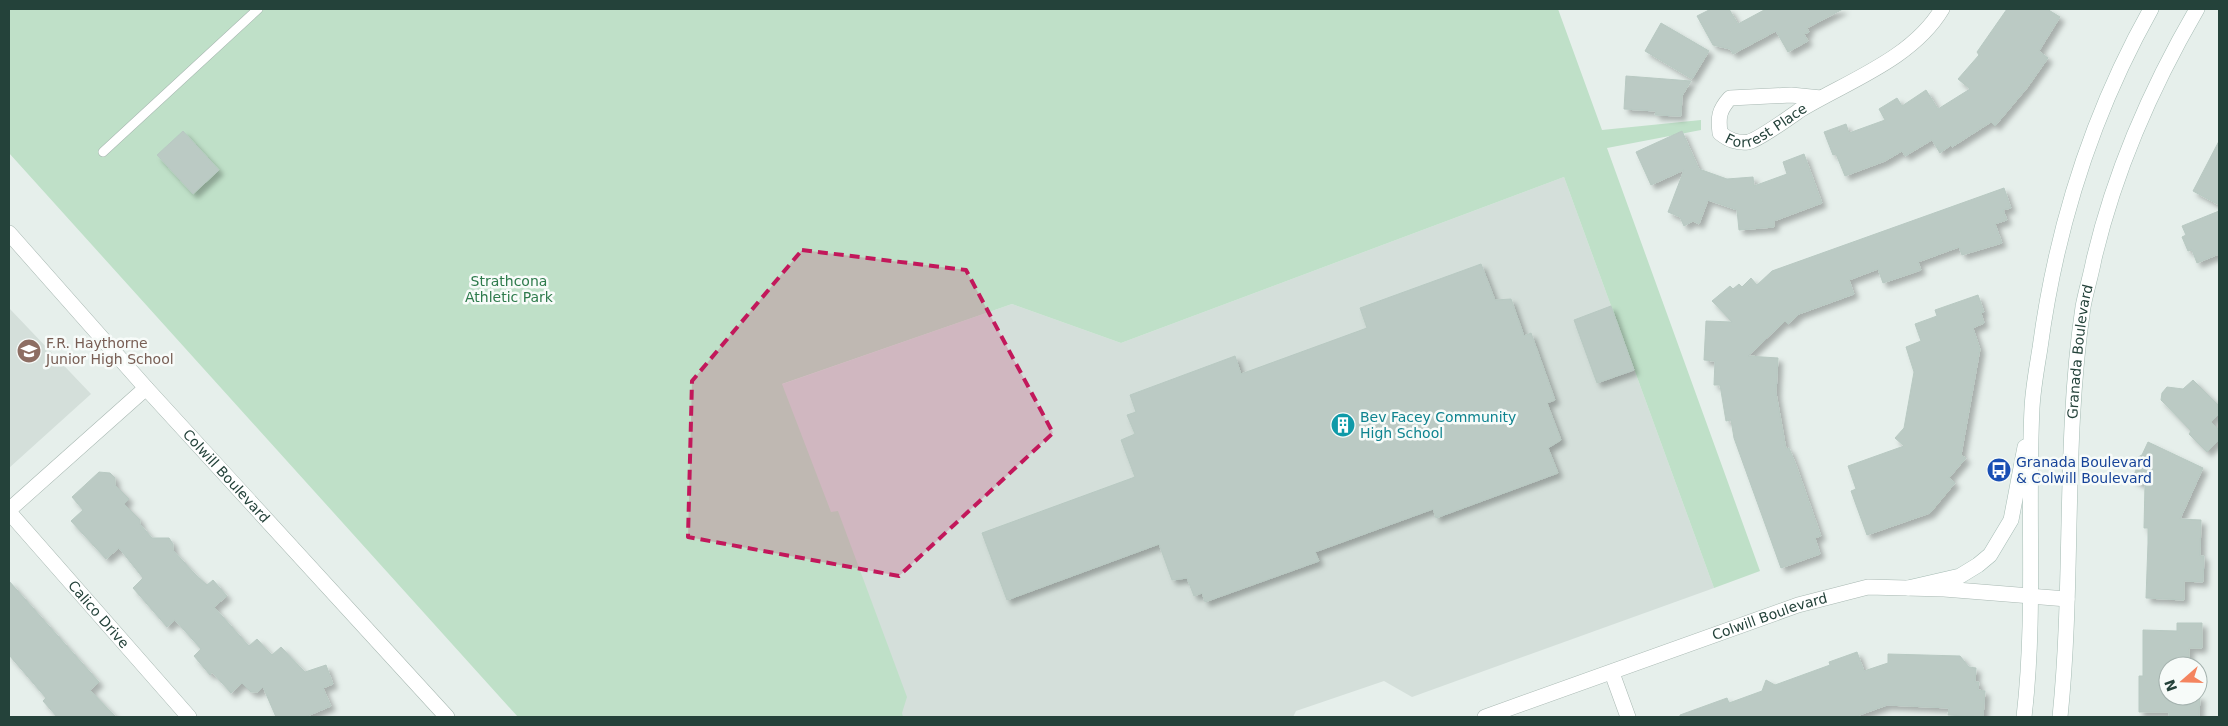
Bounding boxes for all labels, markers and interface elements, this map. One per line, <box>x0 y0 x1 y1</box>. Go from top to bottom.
street label: Forrest Place <box>1723 100 1810 150</box>
park label: Strathcona Athletic Park <box>465 273 554 305</box>
street label: Granada Boulevard <box>2064 283 2096 420</box>
place label: F.R. Haythorne Junior High School <box>45 335 174 367</box>
school or university icon: F.R. Haythorne Junior High School <box>16 338 42 364</box>
place label: Bev Facey Community High School <box>1360 409 1516 441</box>
building icon: Bev Facey Community High School <box>1330 412 1356 438</box>
street label: Colwill Boulevard <box>180 426 273 526</box>
place label: Granada Boulevard & Colwill Boulevard <box>2016 454 2152 486</box>
bus stop icon: Granada Boulevard & Colwill Boulevard <box>1986 457 2012 483</box>
street label: Calico Drive <box>65 577 133 651</box>
street label: Colwill Boulevard <box>1710 590 1829 643</box>
north arrow <box>2158 656 2208 706</box>
text: N <box>2161 677 2180 694</box>

